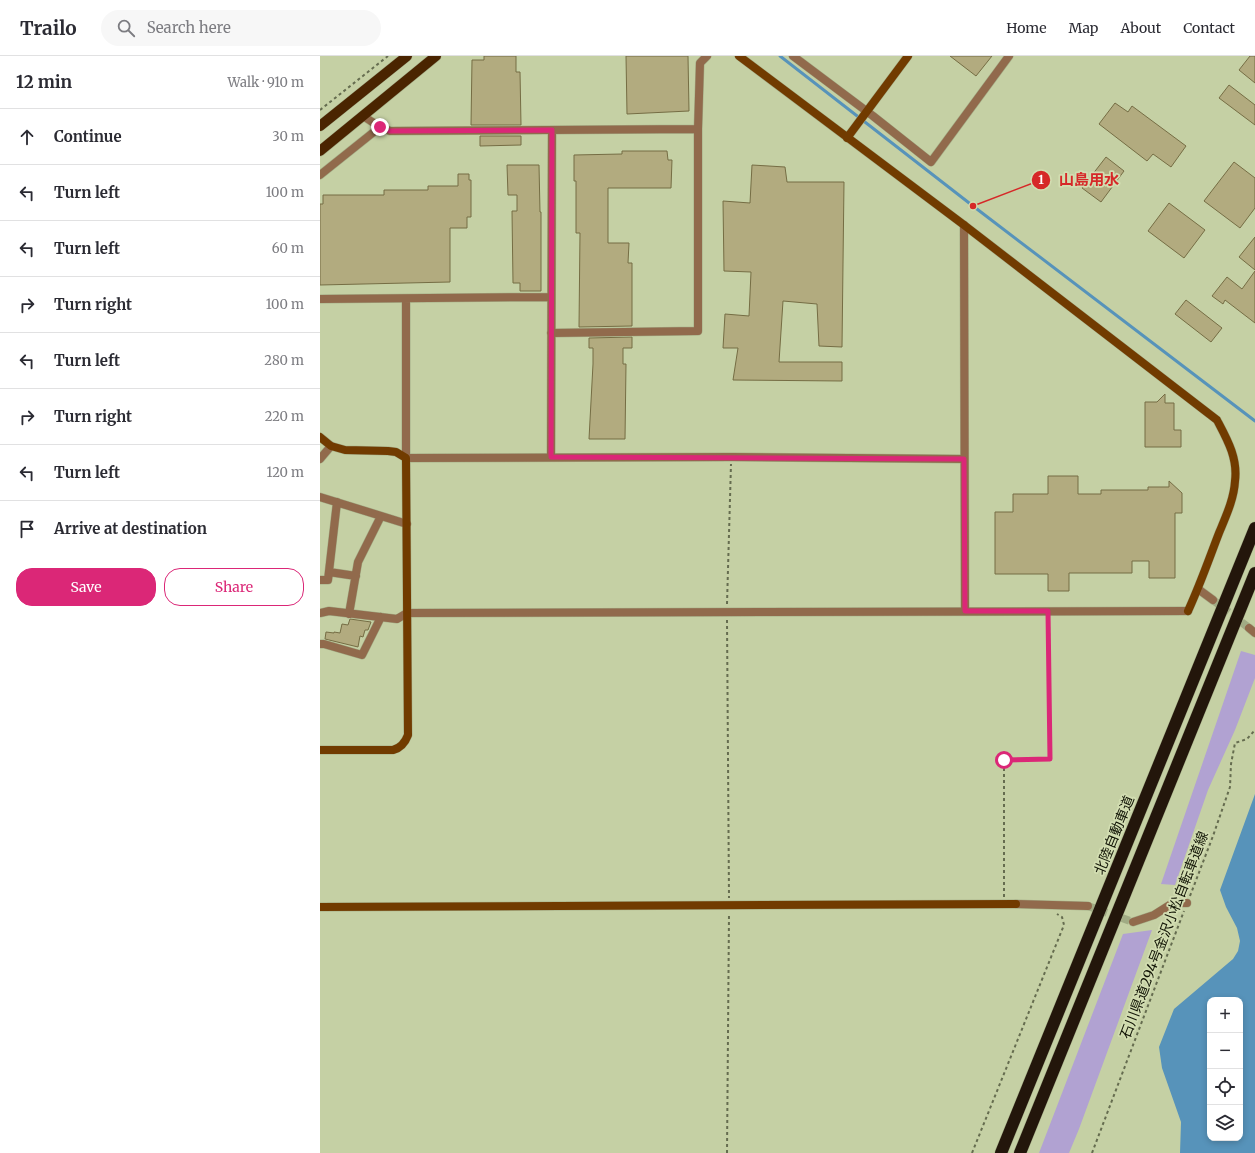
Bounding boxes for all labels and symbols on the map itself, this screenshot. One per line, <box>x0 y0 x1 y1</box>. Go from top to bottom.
route end <box>371 118 389 136</box>
callout: 山島用水 <box>1031 166 1127 193</box>
text: 山島用水 <box>1059 170 1119 189</box>
text: 1 <box>1038 172 1044 187</box>
route start <box>995 751 1013 769</box>
street label: 北陸自動車道 <box>1090 793 1138 877</box>
street label: 石川県道294号金沢小松自転車道線 <box>1116 829 1212 1041</box>

